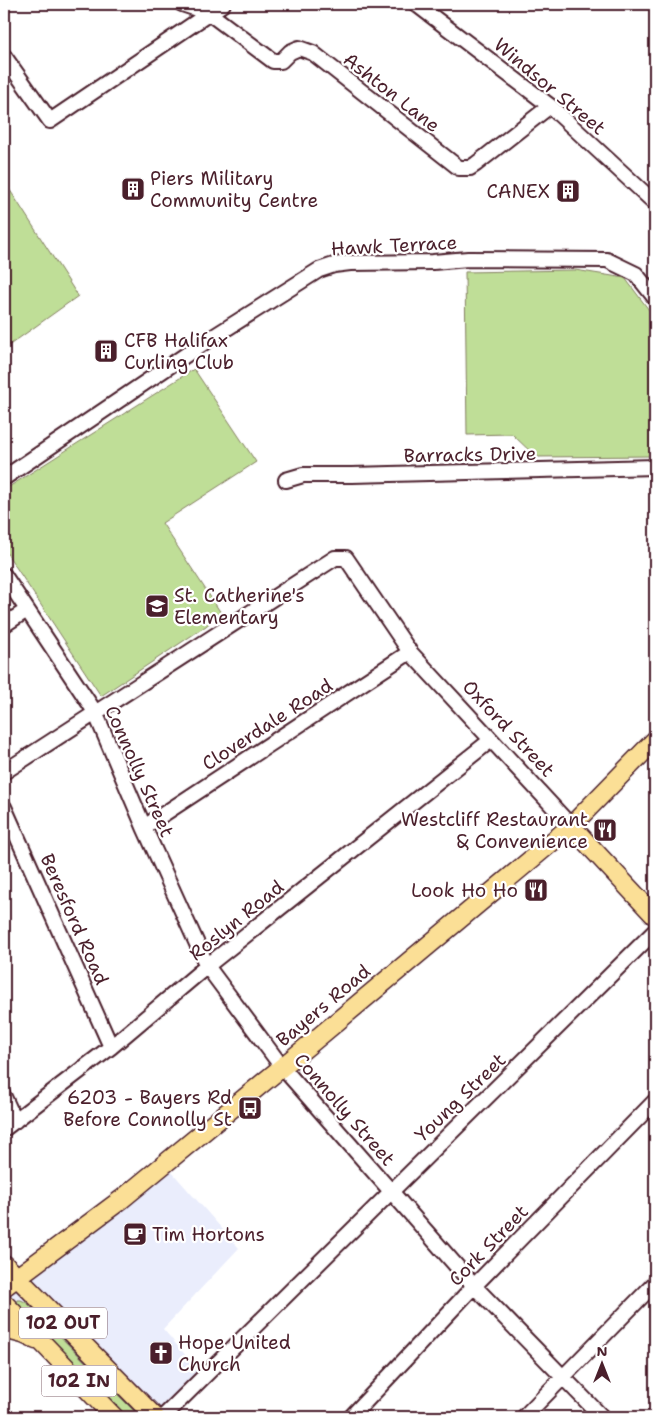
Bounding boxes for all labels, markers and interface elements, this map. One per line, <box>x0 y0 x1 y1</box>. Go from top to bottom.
street label: Windsor Street <box>489 32 611 140</box>
street label: Ashton Lane <box>338 47 445 138</box>
place label: Piers Military Community Centre <box>150 166 318 213</box>
building icon: Piers Military Community Centre <box>120 176 146 202</box>
building icon: CANEX <box>555 178 581 204</box>
place label: CANEX <box>486 179 550 204</box>
street label: Hawk Terrace <box>330 230 458 261</box>
place label: CFB Halifax Curling Club <box>124 328 234 375</box>
building icon: CFB Halifax Curling Club <box>93 338 119 364</box>
street label: Barracks Drive <box>403 441 537 468</box>
place label: St. Catherine's Elementary <box>174 583 305 630</box>
school or university icon: St. Catherine's Elementary <box>144 593 170 619</box>
street label: Cloverdale Road <box>197 673 337 776</box>
street label: Oxford Street <box>457 674 560 782</box>
street label: Connolly Street <box>99 701 180 841</box>
place label: Westcliff Restaurant & Convenience <box>401 807 588 854</box>
restaurant icon: Westcliff Restaurant & Convenience <box>592 817 618 843</box>
street label: Beresford Road <box>34 850 115 989</box>
street label: Roslyn Road <box>184 875 289 966</box>
restaurant icon: Look Ho Ho <box>523 877 549 903</box>
place label: Look Ho Ho <box>411 878 518 903</box>
street label: Bayers Road <box>271 959 376 1052</box>
street label: Connolly Street <box>289 1048 400 1171</box>
street label: Young Street <box>409 1048 511 1147</box>
place label: 6203 - Bayers Rd Before Connolly St <box>63 1085 232 1132</box>
bus stop icon: 6203 - Bayers Rd Before Connolly St <box>237 1095 263 1121</box>
street label: Cork Street <box>443 1199 533 1291</box>
cafe icon: Tim Hortons <box>122 1221 148 1247</box>
place label: Tim Hortons <box>152 1222 265 1247</box>
road number: 102 OUT <box>19 1308 107 1339</box>
place label: Hope United Church <box>178 1330 291 1377</box>
north arrow <box>576 1338 626 1388</box>
church icon: Hope United Church <box>148 1340 174 1366</box>
text: N <box>596 1342 608 1360</box>
road number: 102 IN <box>42 1365 116 1396</box>

